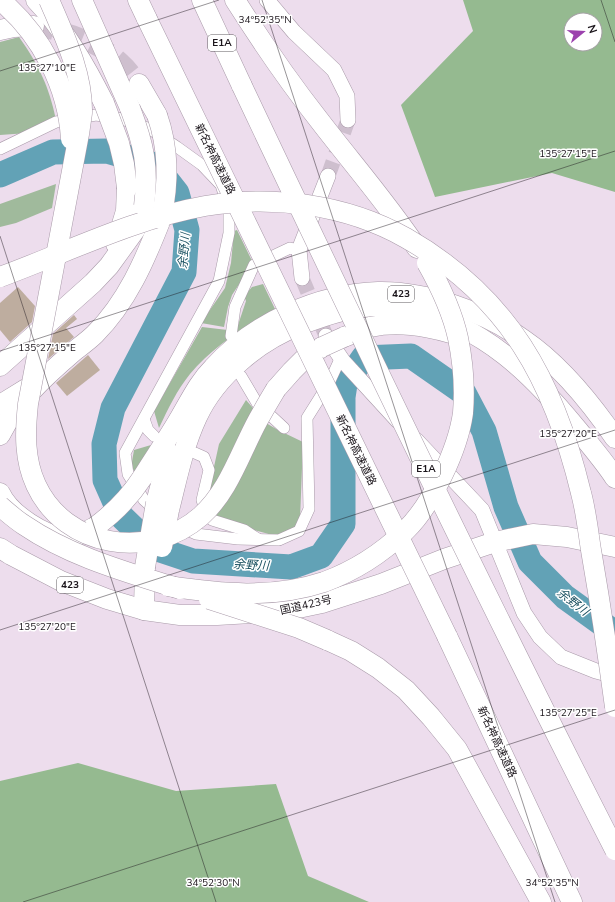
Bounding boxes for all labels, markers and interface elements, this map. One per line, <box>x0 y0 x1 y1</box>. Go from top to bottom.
north arrow <box>563 12 603 52</box>
text: 34°52'35"N <box>238 13 292 27</box>
text: N <box>584 23 600 35</box>
road number: E1A <box>208 35 236 51</box>
text: 135°27'10"E <box>18 61 76 75</box>
street label: 新名神高速道路 <box>191 121 239 197</box>
text: 135°27'15"E <box>539 147 597 161</box>
water label: 余野川 <box>174 230 194 270</box>
road number: 423 <box>388 286 414 302</box>
text: 135°27'15"E <box>18 341 76 355</box>
street label: 新名神高速道路 <box>332 412 380 488</box>
text: 135°27'20"E <box>539 427 597 441</box>
road number: E1A <box>412 461 440 477</box>
water label: 余野川 <box>233 556 271 574</box>
road number: 423 <box>57 577 83 593</box>
water label: 余野川 <box>554 585 594 621</box>
street label: 国道423号 <box>279 592 333 618</box>
text: 135°27'20"E <box>18 620 76 634</box>
street label: 新名神高速道路 <box>474 704 520 780</box>
text: 135°27'25"E <box>539 706 597 720</box>
text: 34°52'30"N <box>186 876 240 890</box>
text: 34°52'35"N <box>525 876 579 890</box>

